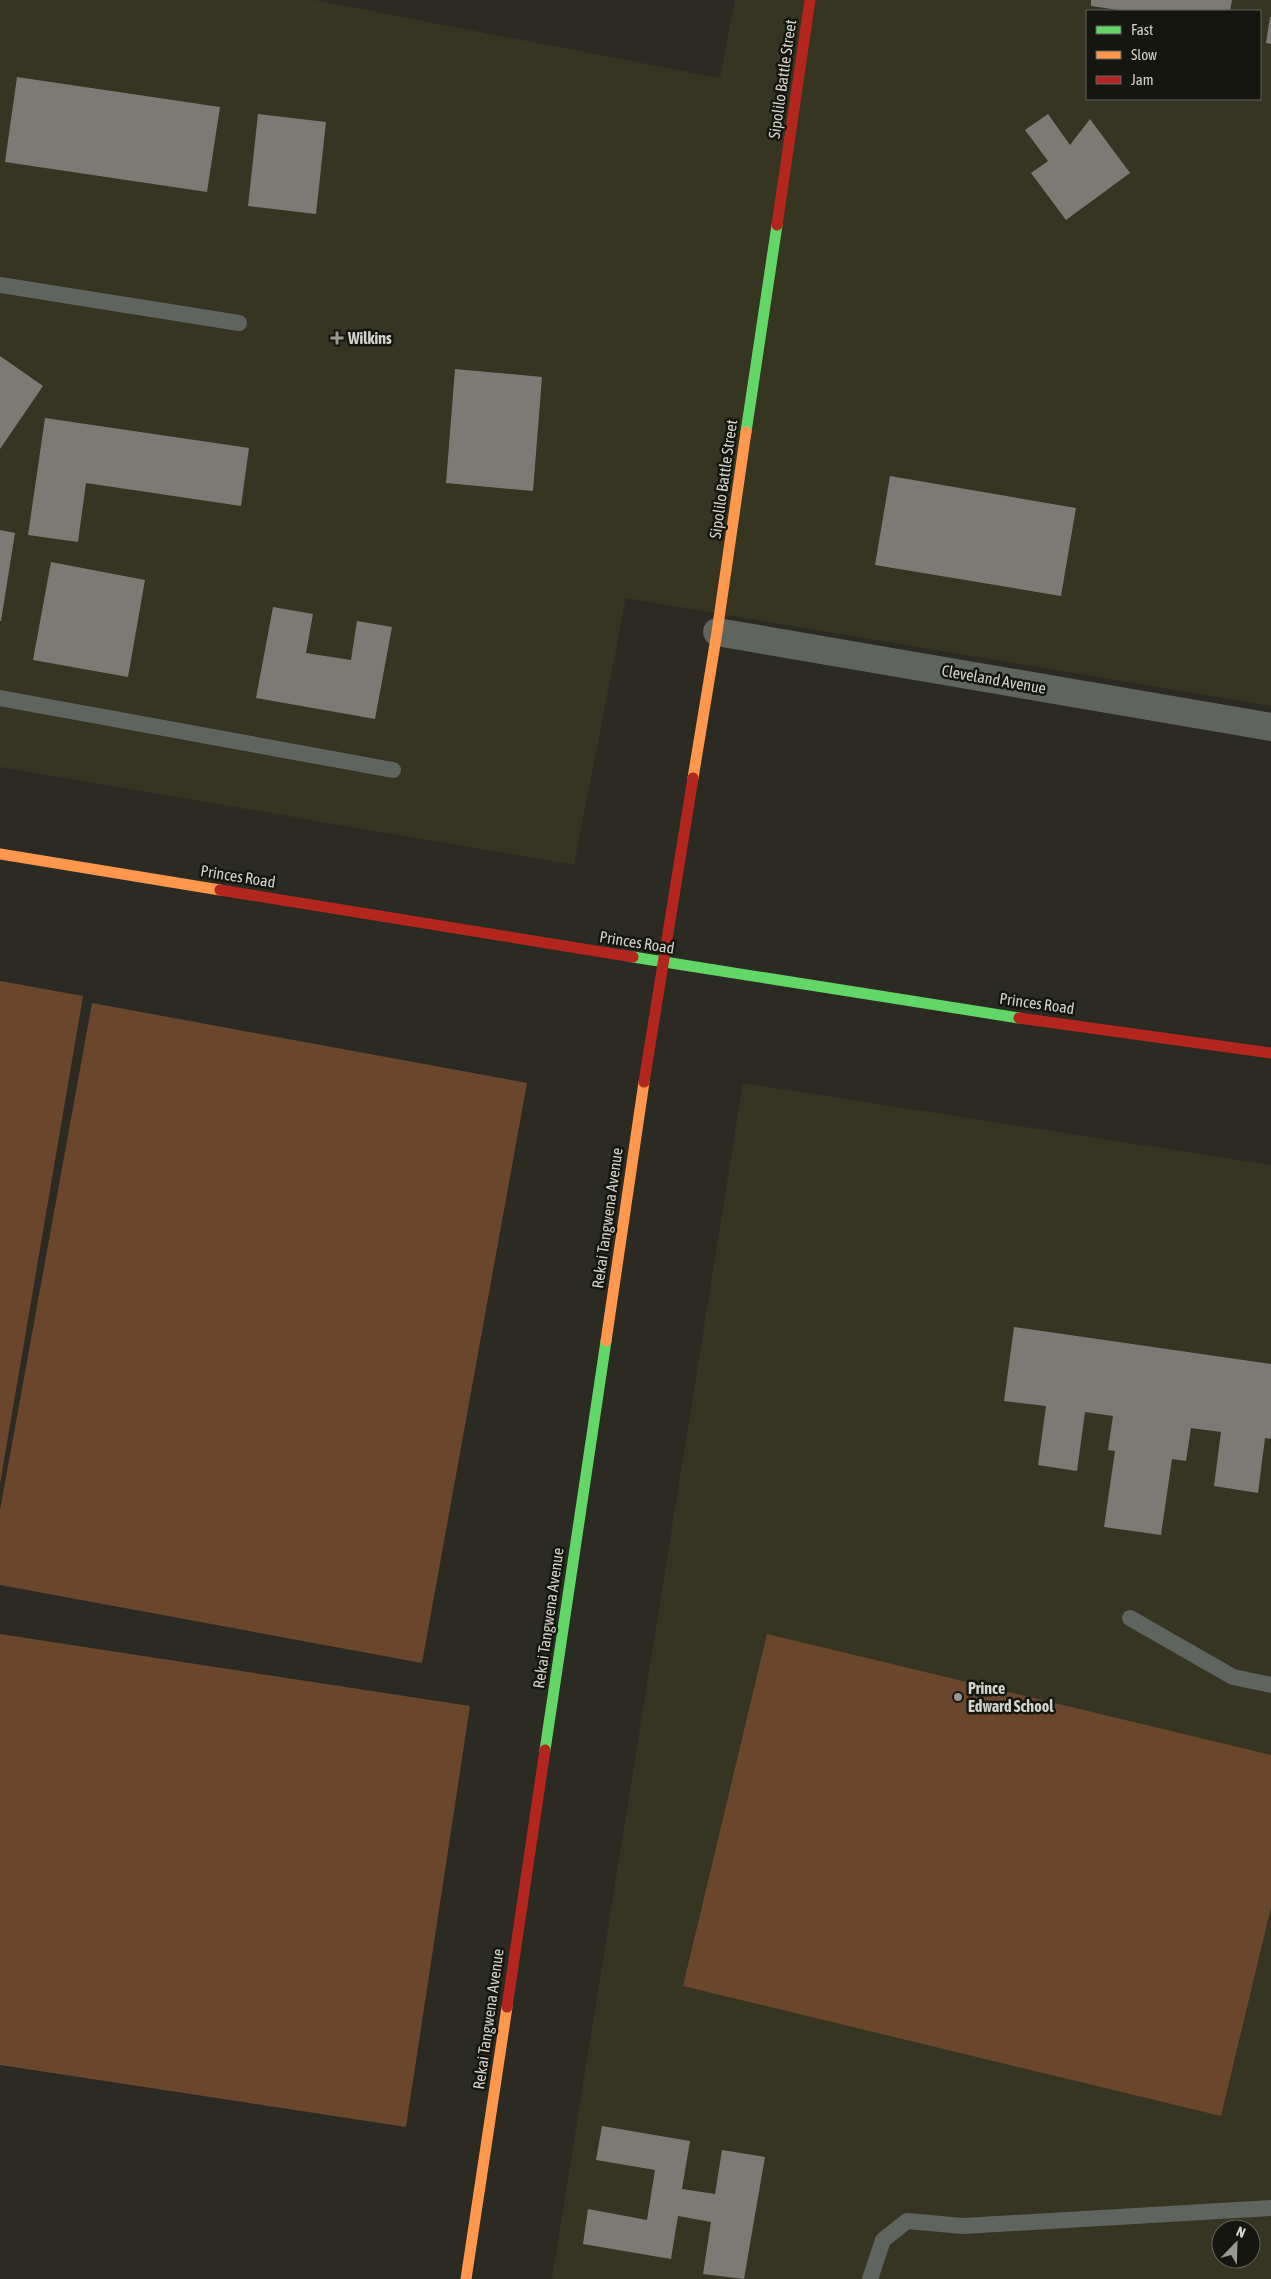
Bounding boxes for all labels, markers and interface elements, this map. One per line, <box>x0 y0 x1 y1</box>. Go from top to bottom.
legend <box>1086 10 1261 100</box>
street label: Sipolilo Battle Street <box>765 18 800 140</box>
text: Fast <box>1131 21 1153 38</box>
text: Slow <box>1131 46 1157 63</box>
text: Jam <box>1131 71 1154 88</box>
place label: Wilkins <box>347 329 392 347</box>
marker: Wilkins <box>330 331 344 345</box>
street label: Sipolilo Battle Street <box>706 418 741 540</box>
street label: Cleveland Avenue <box>940 661 1048 697</box>
street label: Princes Road <box>199 861 277 891</box>
street label: Princes Road <box>598 927 676 957</box>
street label: Princes Road <box>998 989 1076 1017</box>
street label: Rekai Tangwena Avenue <box>588 1146 627 1290</box>
street label: Rekai Tangwena Avenue <box>529 1546 568 1690</box>
place label: Prince Edward School <box>968 1679 1054 1715</box>
marker: Prince Edward School <box>952 1691 964 1703</box>
street label: Rekai Tangwena Avenue <box>469 1947 508 2091</box>
north arrow <box>1211 2219 1261 2269</box>
text: N <box>1234 2223 1248 2241</box>

